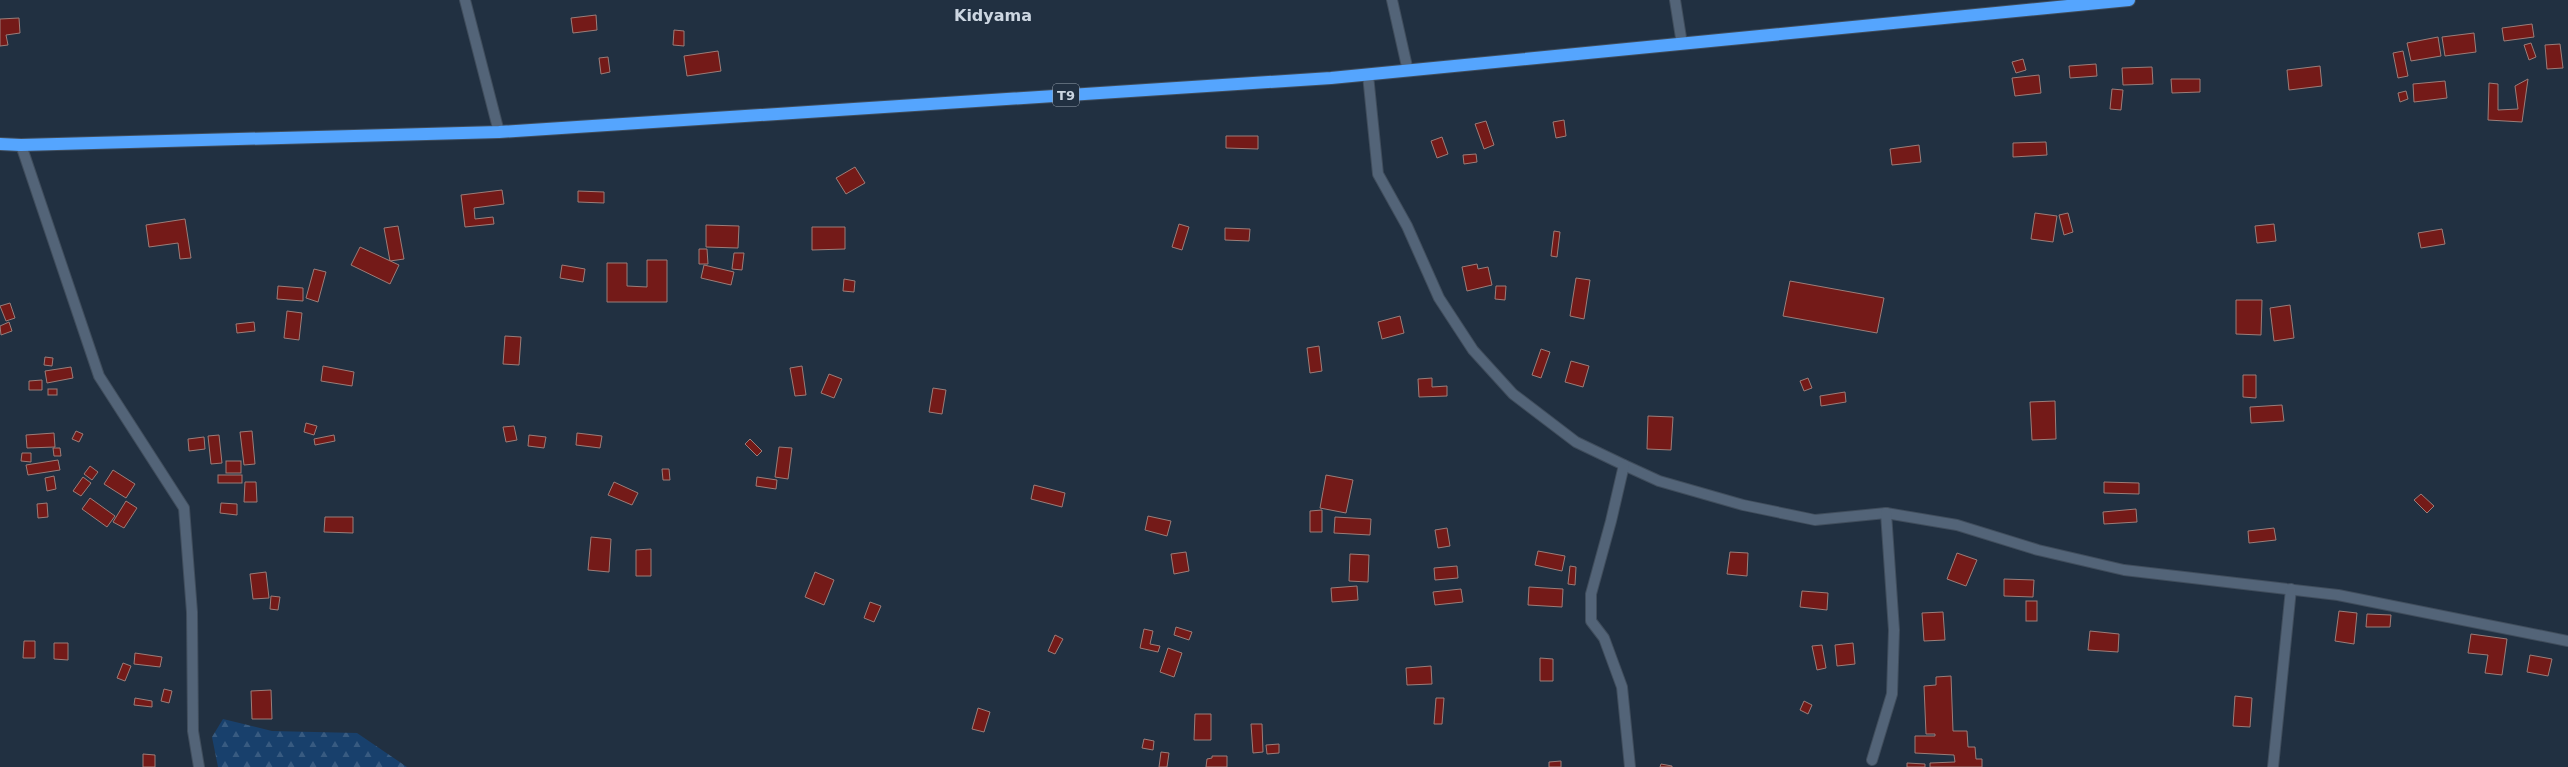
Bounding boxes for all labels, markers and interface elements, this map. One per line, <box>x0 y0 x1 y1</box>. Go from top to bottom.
district label: Kidyama <box>954 6 1032 25</box>
road number: T9 <box>1053 84 1079 106</box>

